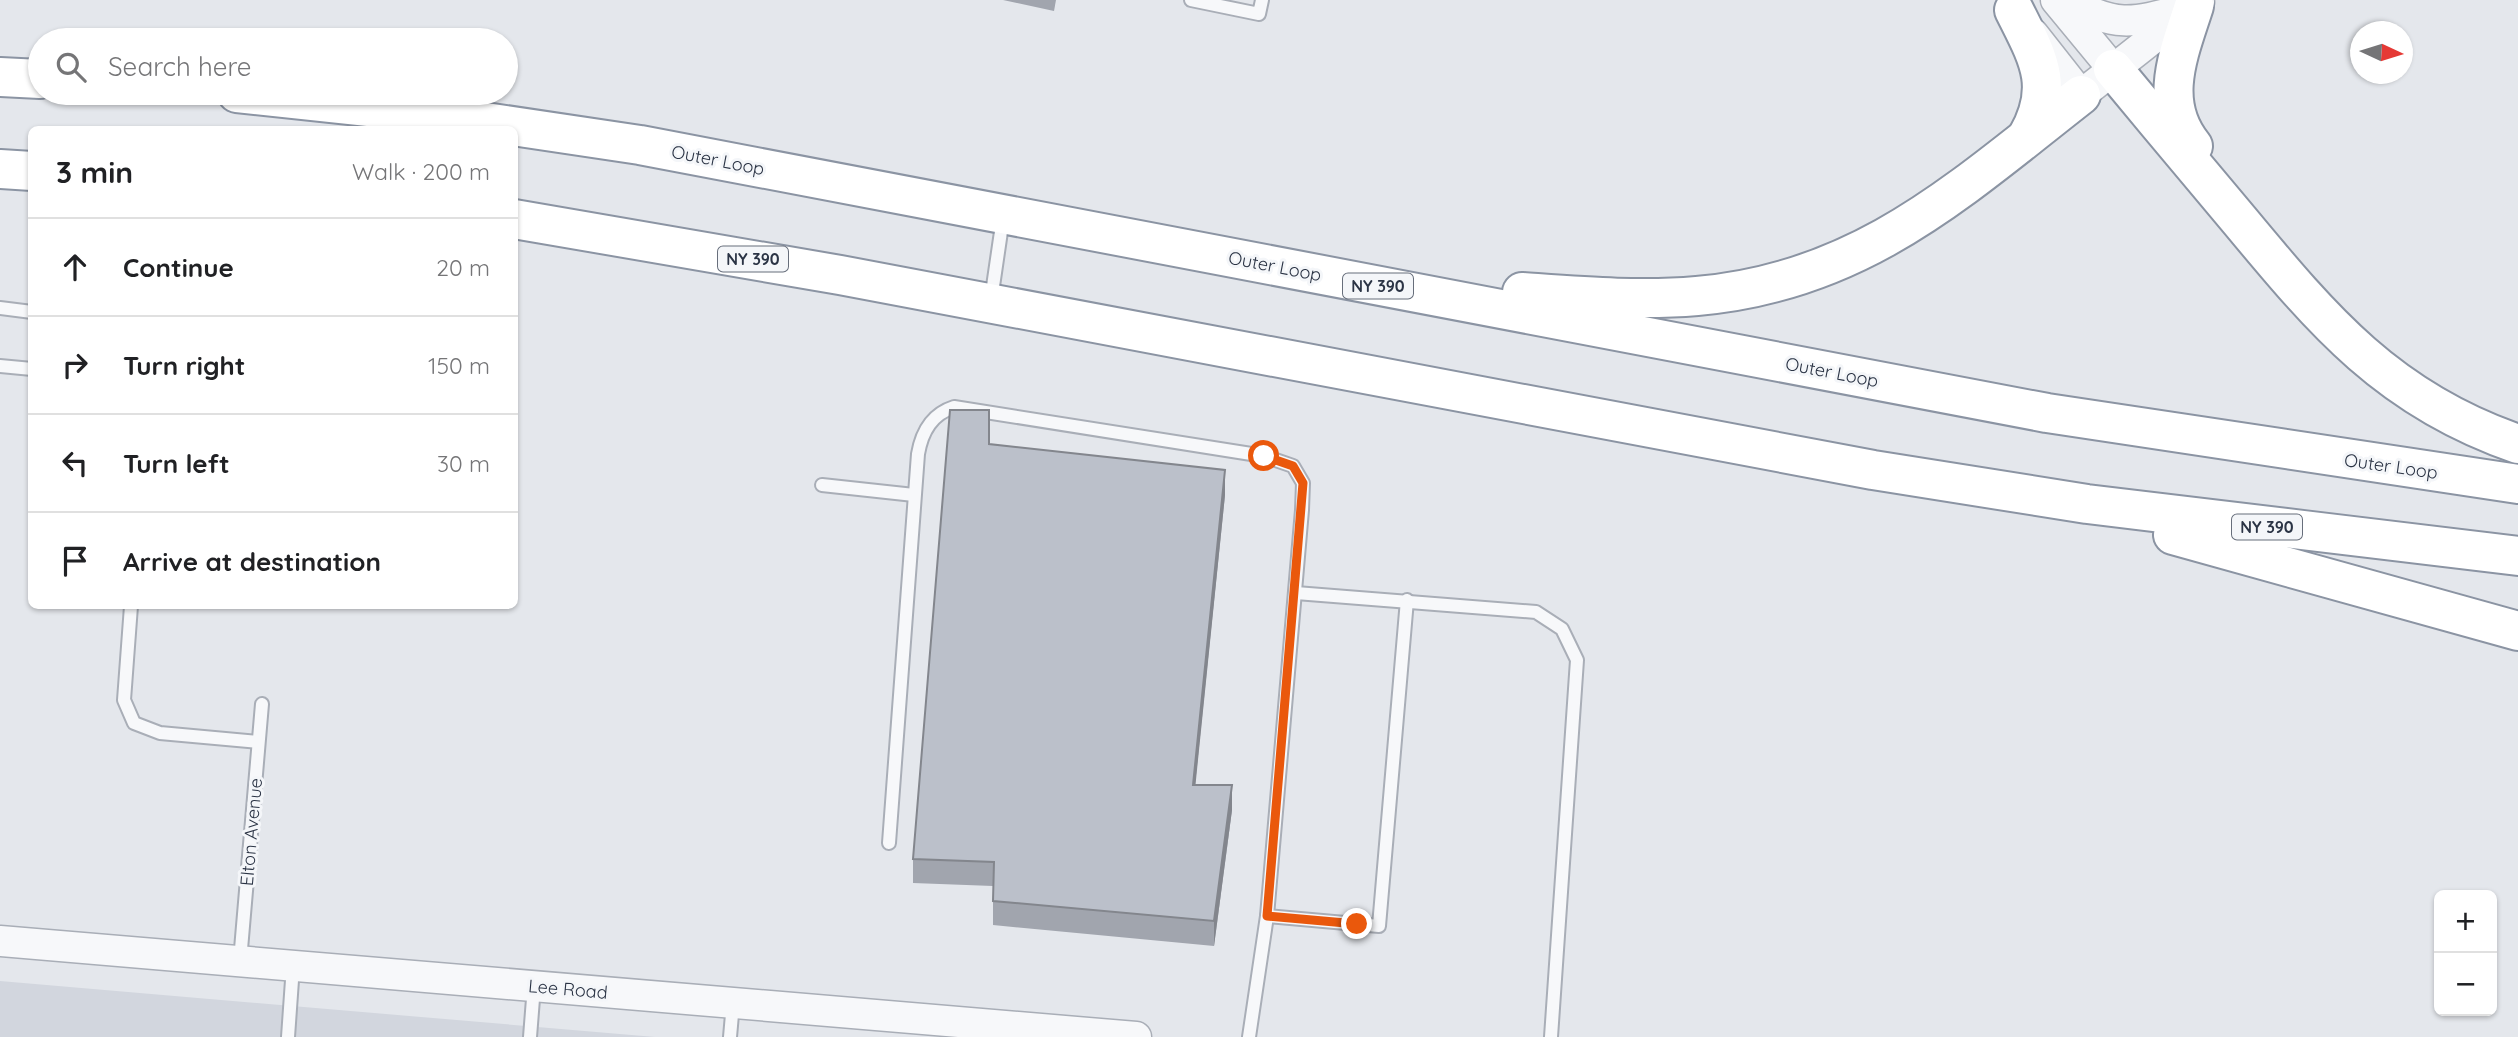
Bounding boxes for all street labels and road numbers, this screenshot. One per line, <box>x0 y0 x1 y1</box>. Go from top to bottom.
street label: Outer Loop <box>670 140 767 180</box>
road number: NY 390 <box>718 246 788 272</box>
street label: Outer Loop <box>1227 246 1324 286</box>
road number: NY 390 <box>1343 274 1413 298</box>
street label: Outer Loop <box>1784 352 1881 392</box>
street label: Outer Loop <box>2343 448 2439 484</box>
road number: NY 390 <box>2232 514 2302 540</box>
street label: Elton Avenue <box>235 777 267 887</box>
street label: Lee Road <box>527 974 609 1004</box>

